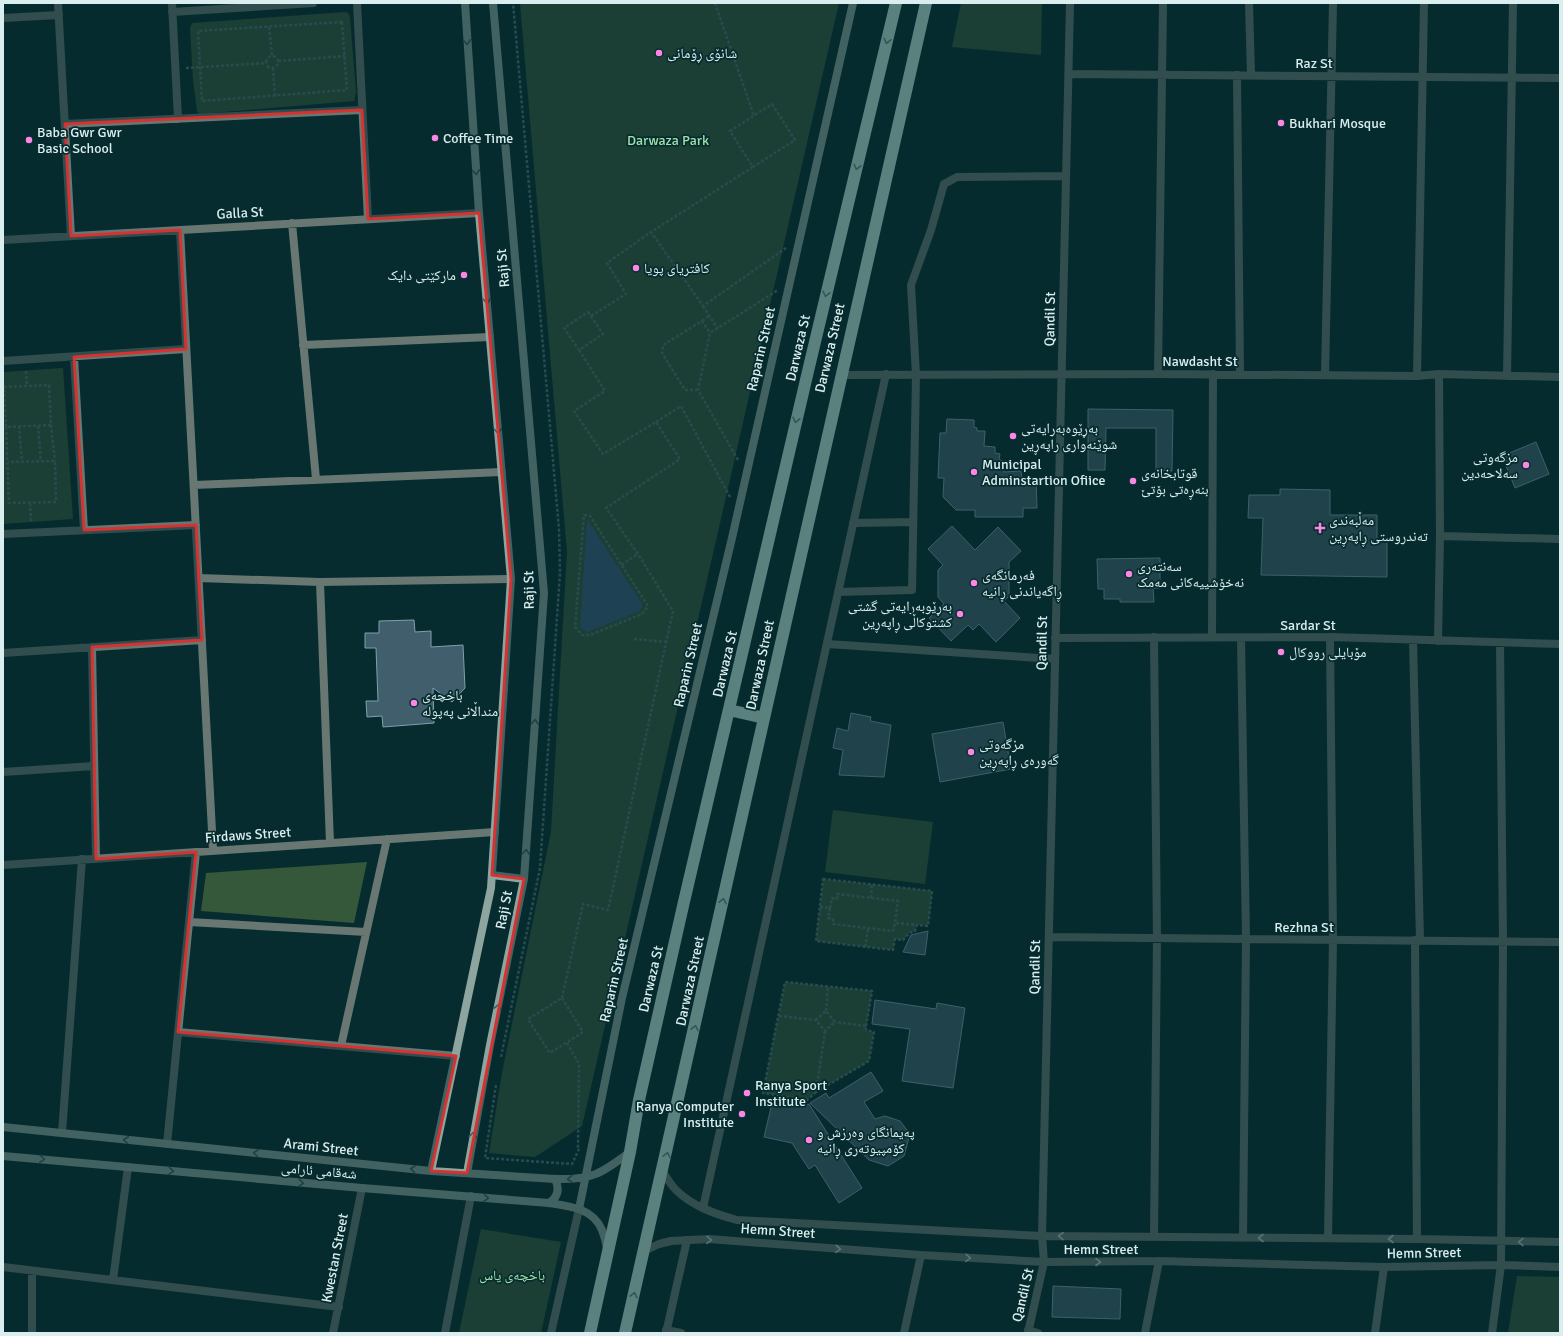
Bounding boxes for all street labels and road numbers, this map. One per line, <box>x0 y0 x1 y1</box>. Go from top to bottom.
street label: Raz St <box>1295 55 1333 72</box>
street label: Galla St <box>216 203 264 223</box>
street label: Raji St <box>493 248 513 288</box>
street label: Qandil St <box>1041 291 1059 347</box>
street label: Darwaza Street <box>811 301 849 394</box>
street label: Raparin Street <box>743 305 779 393</box>
street label: Darwaza St <box>782 313 814 383</box>
street label: Nawdasht St <box>1162 353 1238 370</box>
street label: Raji St <box>520 570 538 610</box>
street label: Qandil St <box>1033 615 1051 671</box>
street label: Sardar St <box>1280 617 1336 634</box>
street label: Darwaza Street <box>742 618 778 712</box>
street label: Raparin Street <box>670 621 706 709</box>
street label: Darwaza St <box>709 629 741 699</box>
street label: Firdaws Street <box>204 824 292 846</box>
street label: Raji St <box>492 889 516 931</box>
street label: Rezhna St <box>1274 919 1334 936</box>
street label: Darwaza Street <box>672 934 708 1028</box>
street label: Raparin Street <box>596 936 632 1024</box>
street label: Qandil St <box>1026 939 1044 995</box>
street label: Darwaza St <box>635 944 667 1014</box>
street label: Arami Street <box>283 1135 359 1159</box>
street label: شەقامی ئارامی <box>280 1159 358 1183</box>
street label: Kwestan Street <box>318 1212 352 1304</box>
street label: Hemn Street <box>740 1220 816 1242</box>
street label: Hemn Street <box>1064 1241 1138 1258</box>
street label: Hemn Street <box>1386 1244 1462 1262</box>
street label: Qandil St <box>1009 1266 1037 1324</box>

